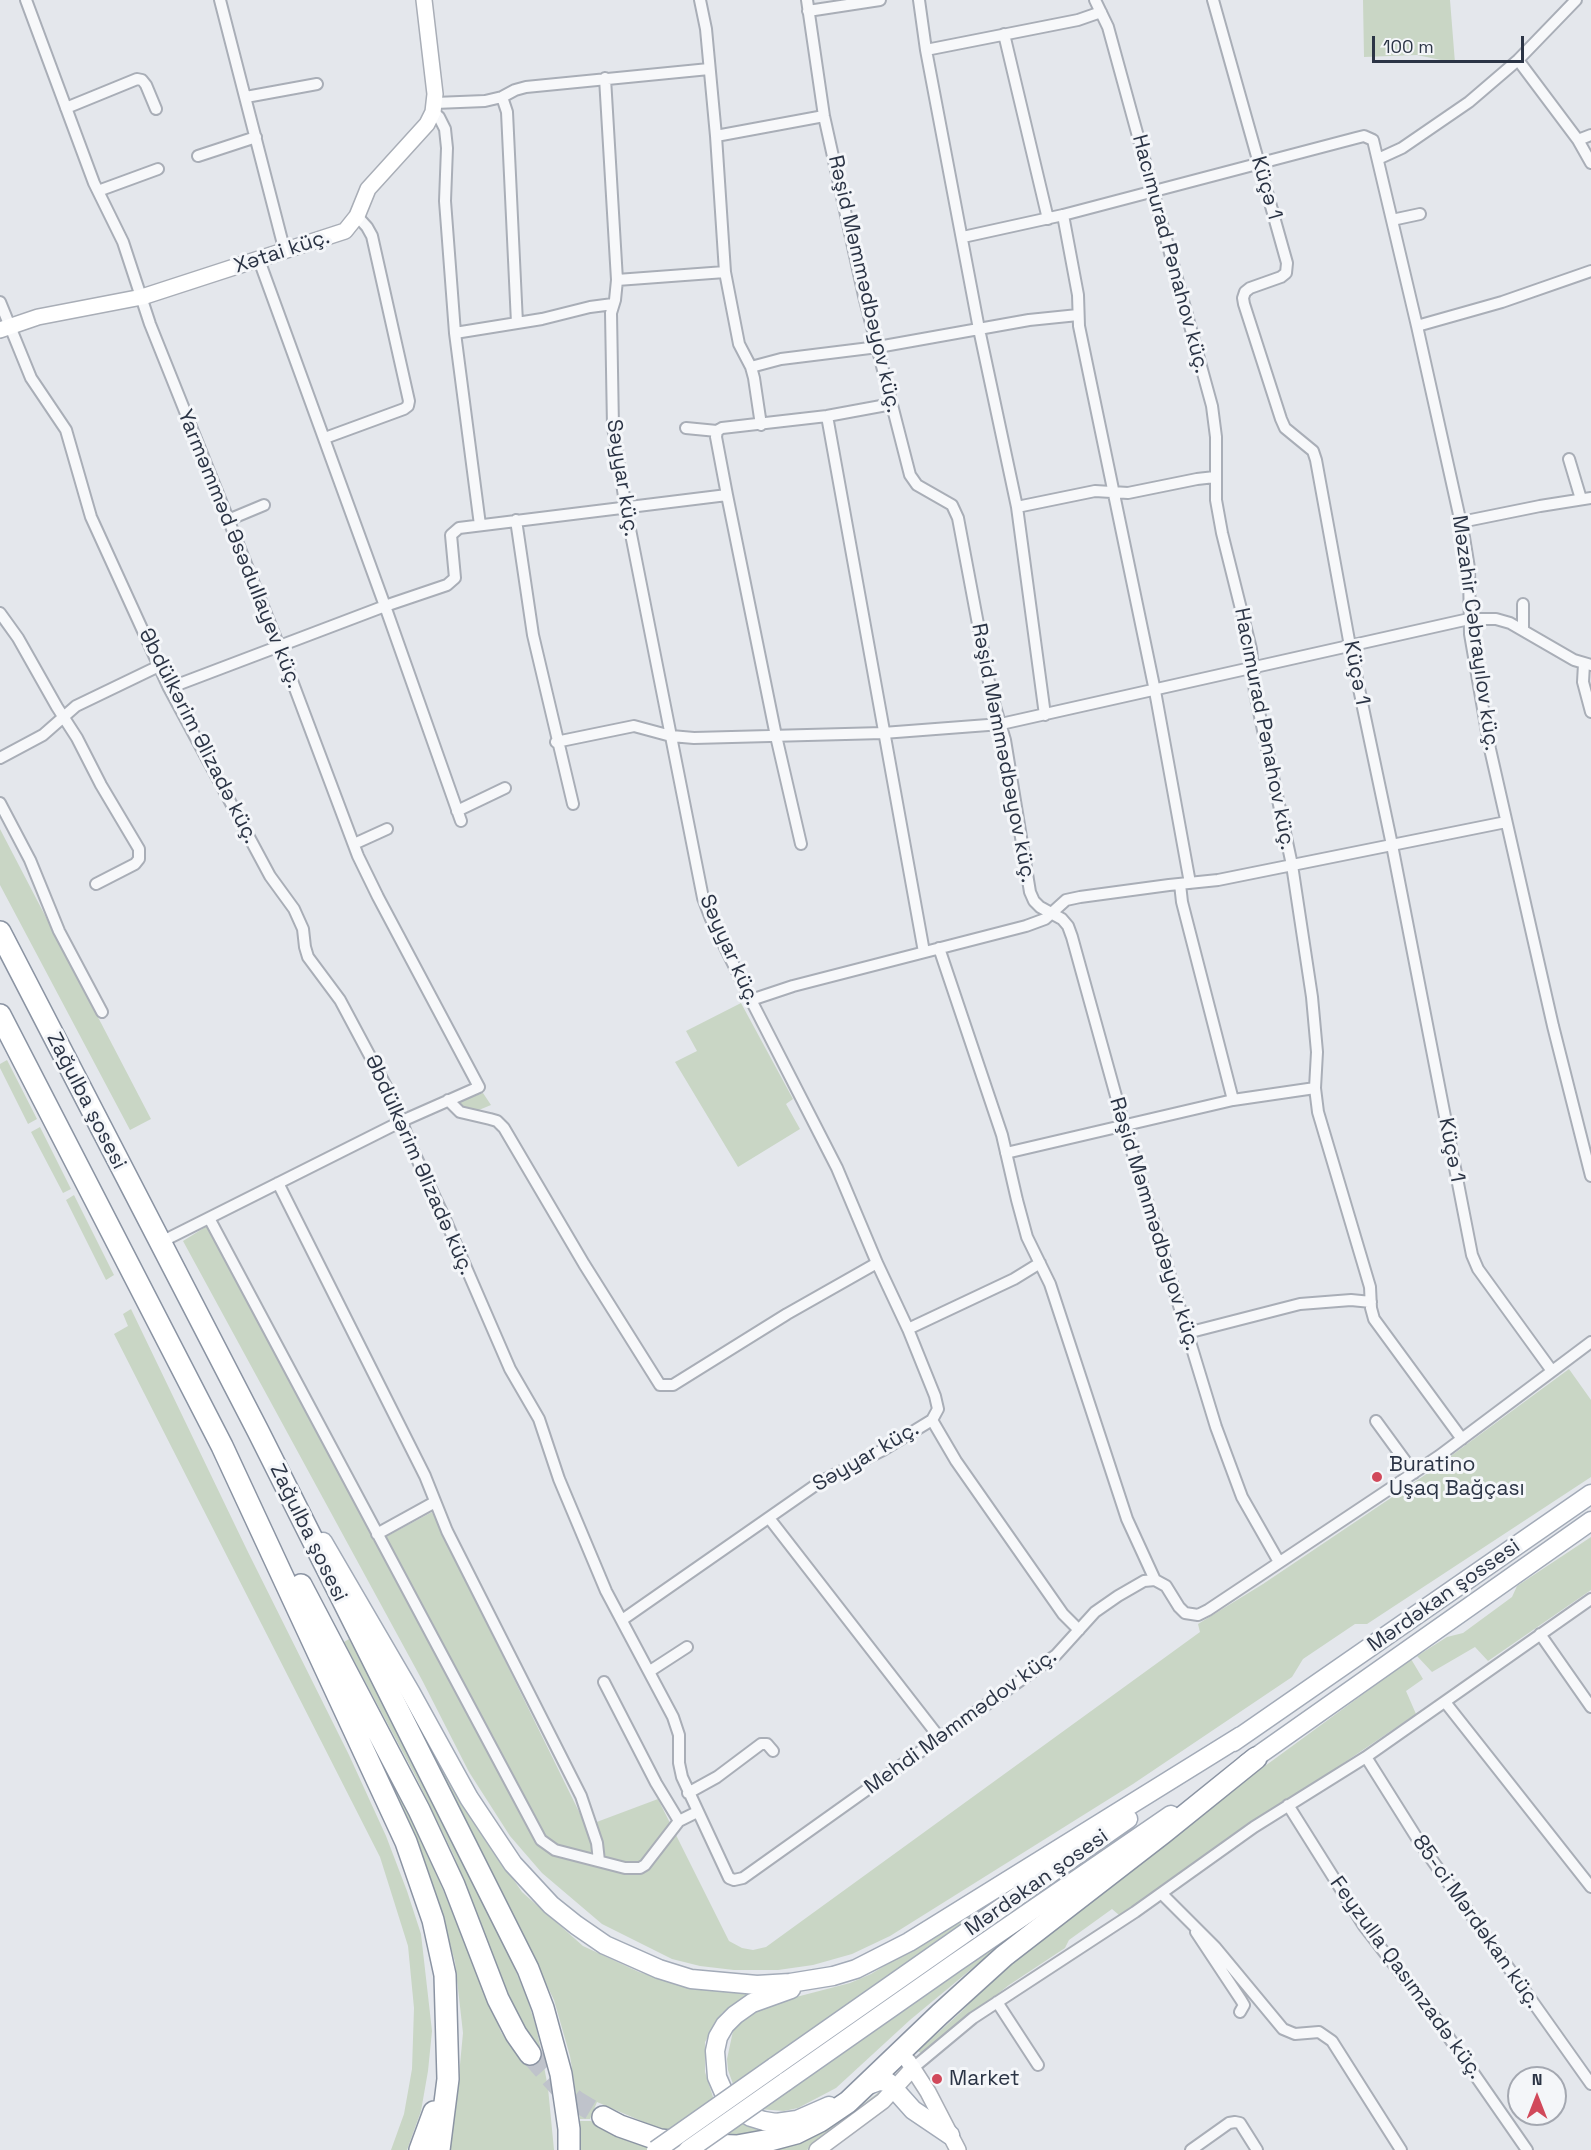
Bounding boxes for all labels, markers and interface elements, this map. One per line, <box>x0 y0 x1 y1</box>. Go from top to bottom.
scale bar <box>1375 24 1526 62</box>
text: 100 m <box>1383 35 1434 58</box>
street label: Hacımurad Pənahov küç. <box>1126 132 1214 376</box>
street label: Rəşid Məmmədbəyov küç. <box>822 153 906 415</box>
street label: Küçə 1 <box>1245 153 1287 223</box>
street label: Xətai küç. <box>231 225 333 279</box>
street label: Yarməmməd Əsədullayev küç. <box>171 406 307 692</box>
street label: Səyyar küç. <box>600 418 644 538</box>
street label: Məzahir Cəbrayılov küç. <box>1446 514 1504 752</box>
street label: Hacımurad Pənahov küç. <box>1228 606 1300 852</box>
street label: Rəşid Məmmədbəyov küç. <box>965 621 1041 885</box>
street label: Əbdülkərim Əlizadə küç. <box>133 624 263 848</box>
street label: Küçə 1 <box>1337 639 1375 707</box>
street label: Səyyar küç. <box>693 891 765 1009</box>
street label: Zağulba şosesi <box>41 1028 131 1174</box>
street label: Əbdülkərim Əlizadə küç. <box>359 1051 479 1279</box>
street label: Rəşid Məmmədbəyov küç. <box>1103 1094 1205 1354</box>
street label: Küçə 1 <box>1432 1116 1470 1184</box>
street label: Səyyar küç. <box>808 1417 924 1497</box>
place label: Buratino Uşaq Bağçası <box>1389 1452 1525 1502</box>
street label: Zağulba şosesi <box>264 1460 352 1606</box>
marker: Buratino Uşaq Bağçası <box>1370 1470 1384 1484</box>
street label: Mərdəkan şossesi <box>1363 1534 1525 1658</box>
street label: Mehdi Məmmədov küç. <box>860 1644 1062 1800</box>
street label: Mərdəkan şosesi <box>960 1824 1114 1942</box>
street label: 85-ci Mərdəkan küç. <box>1407 1831 1545 2013</box>
street label: Feyzulla Qasımzadə küç. <box>1324 1872 1488 2084</box>
place label: Market <box>949 2066 1020 2092</box>
north arrow <box>1507 2066 1567 2126</box>
text: N <box>1532 2069 1542 2090</box>
marker: Market <box>930 2072 944 2086</box>

